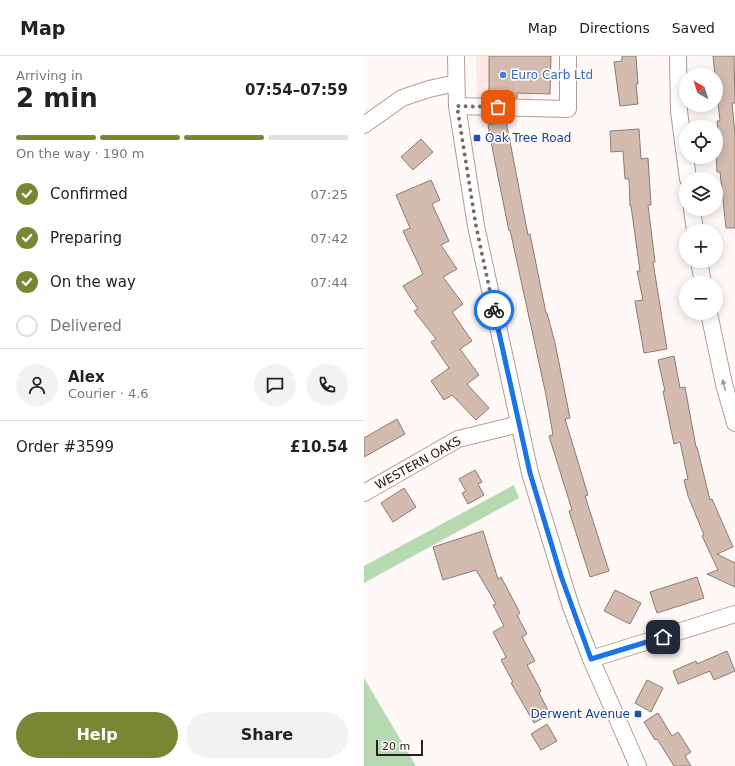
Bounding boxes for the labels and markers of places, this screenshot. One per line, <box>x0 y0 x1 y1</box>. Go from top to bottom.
place label: Euro Carb Ltd <box>511 68 593 82</box>
marker: Euro Carb Ltd <box>498 70 508 80</box>
pin <box>481 90 515 124</box>
place label: Oak Tree Road <box>485 131 572 145</box>
marker: Oak Tree Road <box>472 133 482 143</box>
pin <box>646 620 680 654</box>
place label: Derwent Avenue <box>531 707 630 721</box>
marker: Derwent Avenue <box>633 709 643 719</box>

